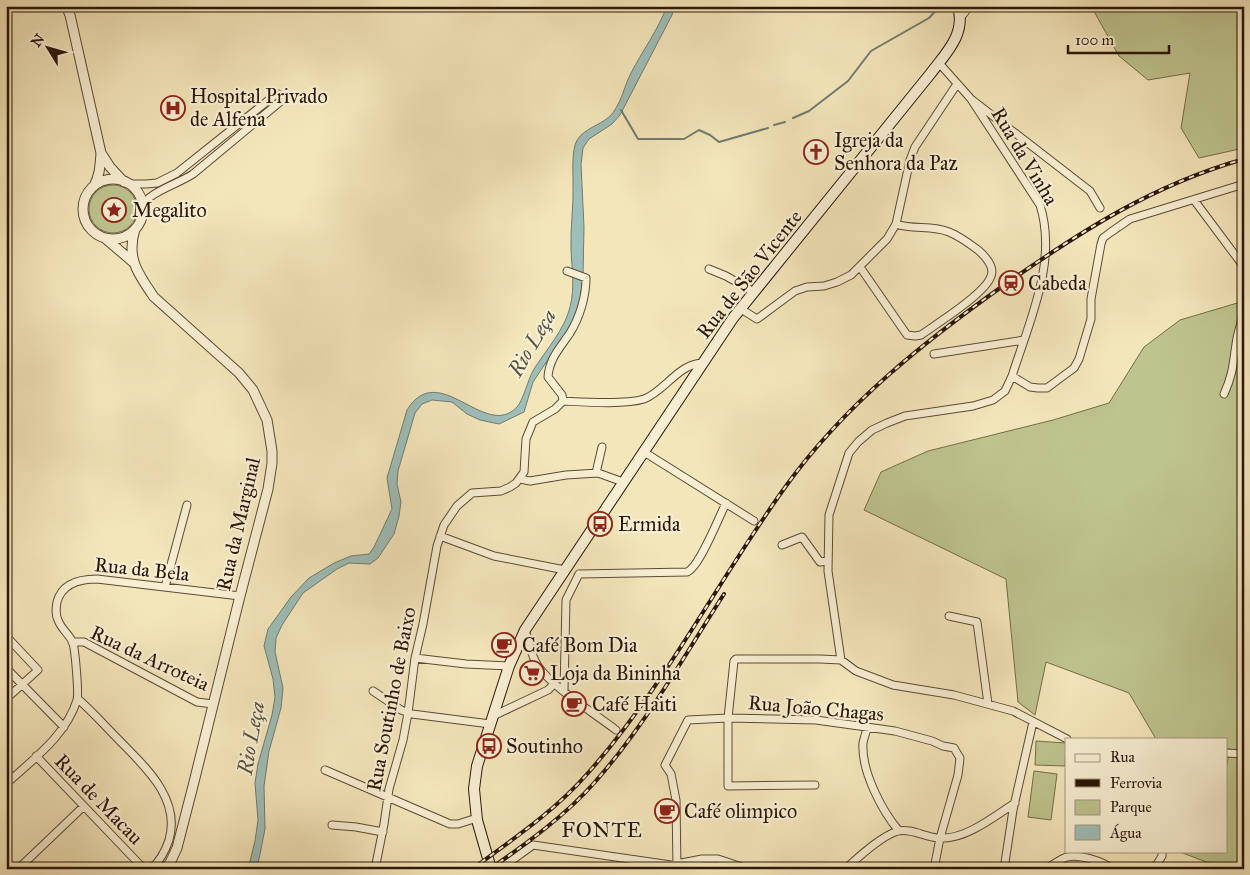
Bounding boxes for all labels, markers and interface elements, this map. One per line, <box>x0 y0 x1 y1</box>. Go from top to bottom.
north arrow <box>22 22 72 72</box>
scale bar <box>1068 22 1169 54</box>
text: N <box>28 31 48 50</box>
text: 100 m <box>1075 31 1115 49</box>
place label: Hospital Privado de Alfena <box>190 84 328 131</box>
hospital icon: Hospital Privado de Alfena <box>160 95 186 121</box>
street label: Rua da Vinha <box>986 103 1064 210</box>
place label: Igreja da Senhora da Paz <box>834 128 958 175</box>
church icon: Igreja da Senhora da Paz <box>803 139 829 165</box>
place icon: Megalito <box>101 197 127 223</box>
place label: Megalito <box>132 198 207 223</box>
street label: Rua de São Vicente <box>691 205 807 343</box>
station icon: Cabeda <box>998 270 1024 296</box>
place label: Cabeda <box>1028 271 1087 295</box>
water label: Rio Leça <box>502 305 562 382</box>
street label: Rua da Marginal <box>211 454 266 593</box>
bus stop icon: Ermida <box>587 511 613 537</box>
place label: Ermida <box>618 512 681 536</box>
street label: Rua da Bela <box>93 552 191 586</box>
street label: Rua Soutinho de Baixo <box>361 605 421 793</box>
street label: Rua da Arroteia <box>87 620 214 696</box>
cafe icon: Café Bom Dia <box>491 632 517 658</box>
place label: Café Bom Dia <box>522 633 638 657</box>
supermarket icon: Loja da Bininha <box>519 660 545 686</box>
place label: Loja da Bininha <box>550 661 681 685</box>
street label: Rua João Chagas <box>747 690 885 727</box>
cafe icon: Café Haiti <box>561 691 587 717</box>
place label: Café Haiti <box>592 692 678 716</box>
water label: Rio Leça <box>232 700 270 777</box>
bus stop icon: Soutinho <box>476 733 502 759</box>
place label: Soutinho <box>506 734 583 758</box>
legend <box>1065 738 1228 852</box>
text: Rua <box>1110 748 1135 766</box>
street label: Rua de Macau <box>50 749 148 850</box>
text: Ferrovia <box>1110 774 1163 792</box>
cafe icon: Café olimpico <box>654 798 680 824</box>
text: Parque <box>1110 798 1152 817</box>
place label: Café olimpico <box>684 799 797 823</box>
district label: FONTE <box>561 817 643 843</box>
text: Água <box>1109 823 1142 842</box>

